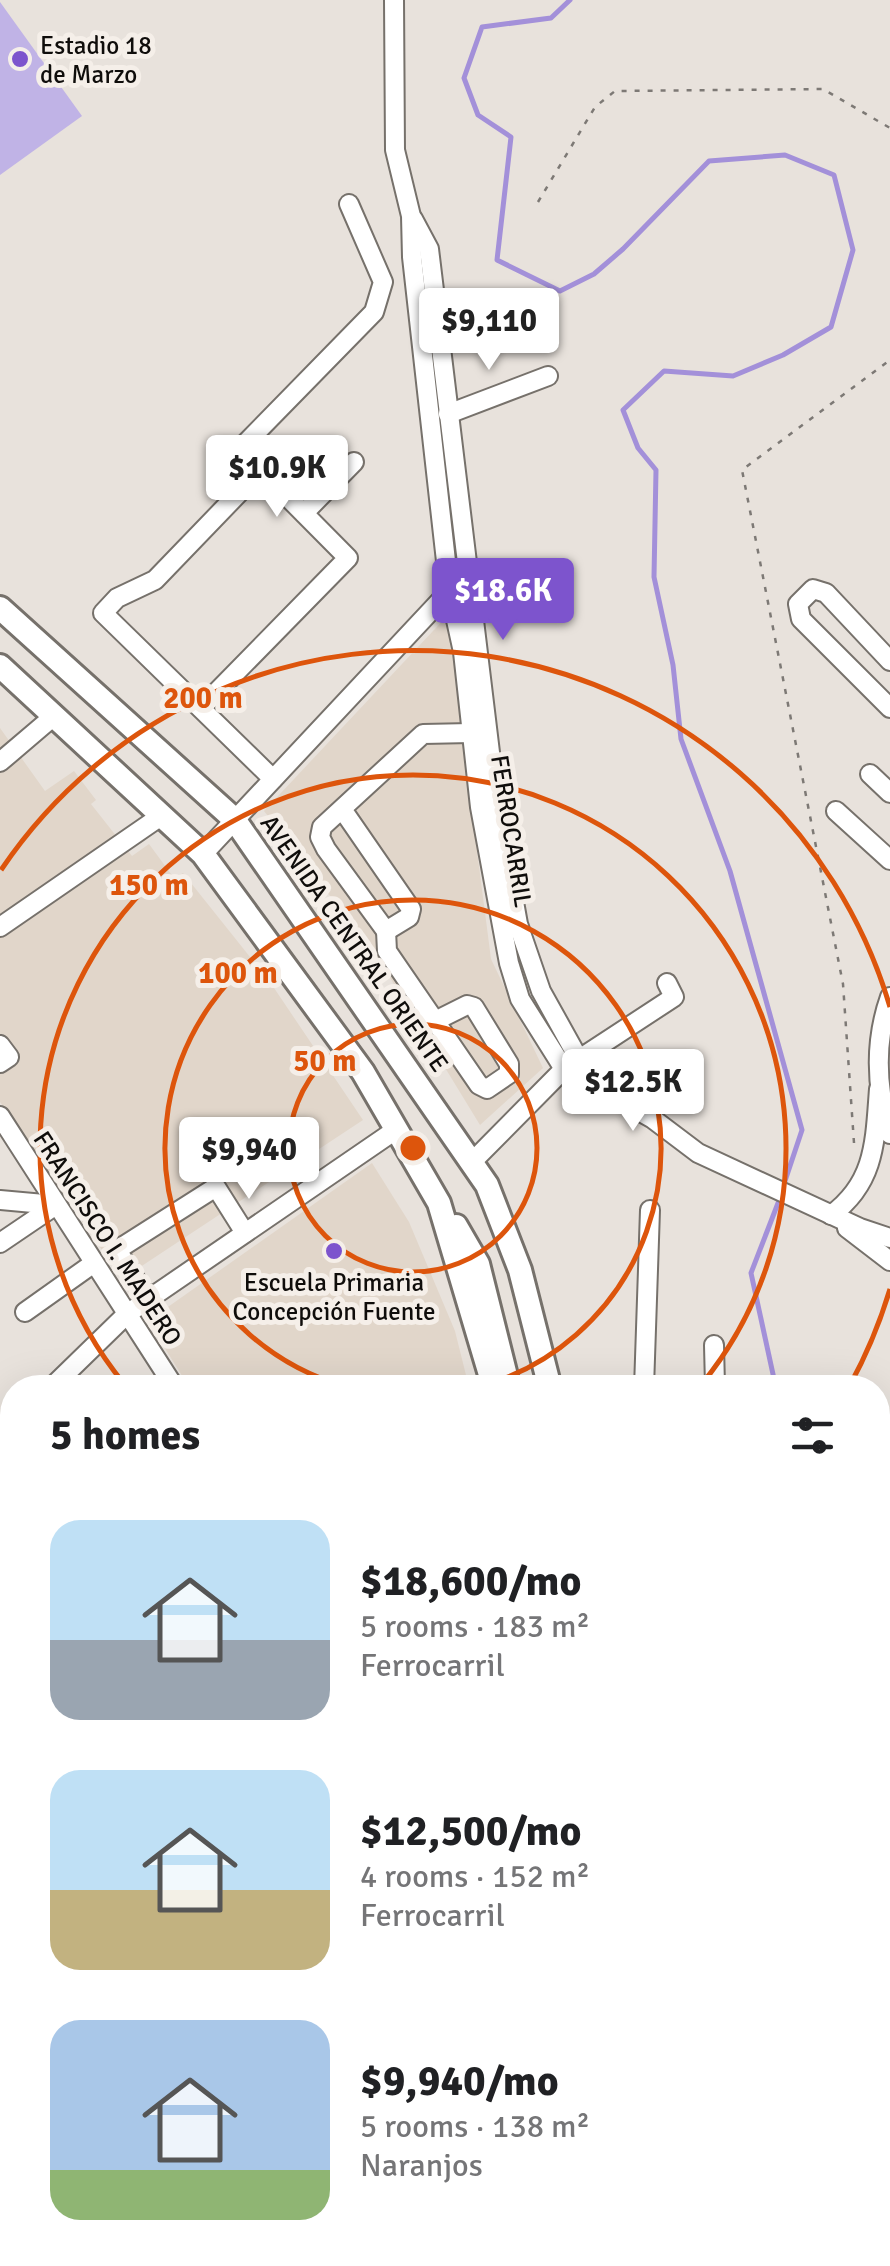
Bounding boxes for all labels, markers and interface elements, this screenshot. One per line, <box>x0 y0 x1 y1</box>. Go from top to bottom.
place label: Estadio 18 de Marzo <box>40 30 152 90</box>
marker: Estadio 18 de Marzo <box>9 48 31 70</box>
pin: $9,110 <box>408 288 570 373</box>
text: $9,110 <box>441 301 537 340</box>
pin: $10.9K <box>196 435 358 520</box>
text: $10.9K <box>228 448 326 487</box>
pin: $18.6K <box>422 558 584 643</box>
text: $18.6K <box>454 571 552 610</box>
text: 200 m <box>163 680 243 717</box>
street label: FERROCARRIL <box>484 753 539 910</box>
street label: AVENIDA CENTRAL ORIENTE <box>254 809 455 1078</box>
text: 150 m <box>109 867 189 904</box>
text: 100 m <box>198 955 278 992</box>
text: 50 m <box>293 1043 357 1080</box>
pin: $12.5K <box>552 1049 714 1134</box>
text: $12.5K <box>584 1062 682 1101</box>
pin: $9,940 <box>168 1117 330 1202</box>
street label: FRANCISCO I. MADERO <box>27 1125 189 1351</box>
text: $9,940 <box>201 1130 297 1169</box>
centre of rings <box>395 1130 431 1166</box>
marker: Escuela Primaria Concepción Fuente <box>323 1240 345 1262</box>
place label: Escuela Primaria Concepción Fuente <box>232 1267 436 1327</box>
icon: filters <box>785 1408 840 1463</box>
text: 5 homes <box>50 1410 200 1461</box>
text: $18,600/mo <box>360 1556 581 1607</box>
icon: home <box>130 1560 250 1680</box>
text: 5 rooms · 183 m² <box>360 1607 590 1646</box>
text: Ferrocarril <box>360 1646 505 1685</box>
text: $12,500/mo <box>360 1806 581 1857</box>
icon: home <box>130 1810 250 1930</box>
text: 4 rooms · 152 m² <box>360 1857 590 1896</box>
text: Ferrocarril <box>360 1896 505 1935</box>
text: $9,940/mo <box>360 2056 559 2107</box>
icon: home <box>130 2060 250 2180</box>
text: 5 rooms · 138 m² <box>360 2107 590 2146</box>
text: Naranjos <box>360 2146 483 2185</box>

